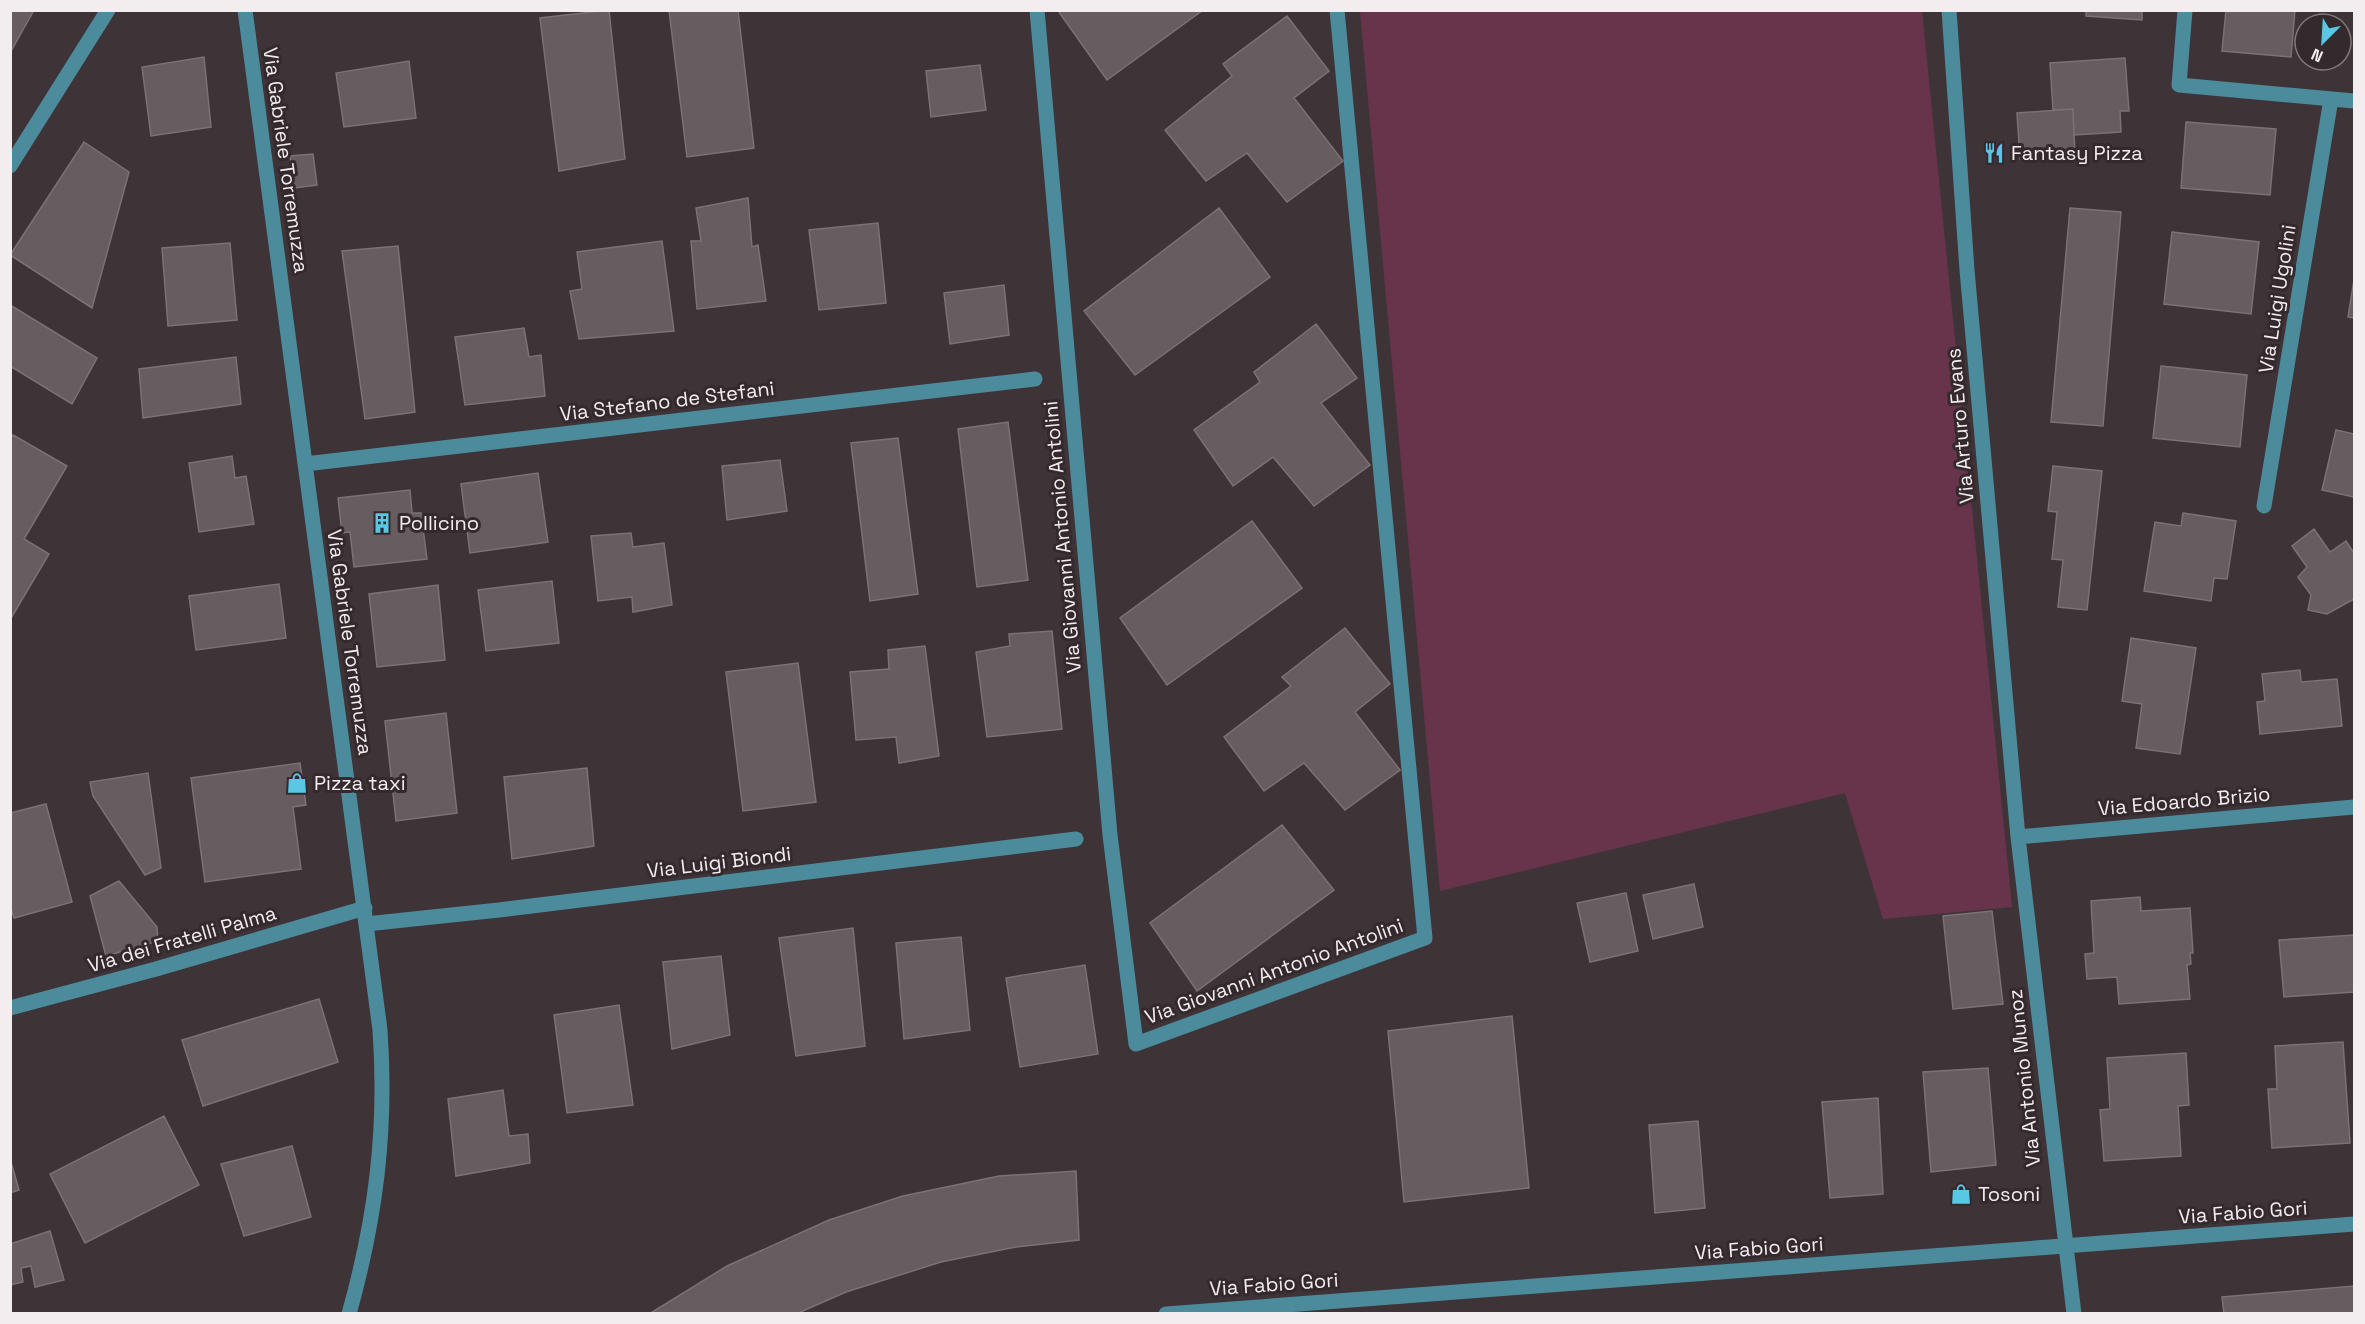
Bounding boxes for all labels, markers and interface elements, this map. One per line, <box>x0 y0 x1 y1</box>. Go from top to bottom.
north arrow <box>2293 12 2353 72</box>
text: N <box>2308 43 2326 67</box>
street label: Via Gabriele Torremuzza <box>257 46 315 274</box>
place label: Fantasy Pizza <box>2011 140 2143 166</box>
restaurant icon: Fantasy Pizza <box>1982 141 2006 165</box>
street label: Via Luigi Ugolini <box>2252 223 2302 375</box>
street label: Via Arturo Evans <box>1940 347 1980 505</box>
street label: Via Stefano de Stefani <box>558 375 776 427</box>
street label: Via Giovanni Antonio Antolini <box>1037 400 1087 674</box>
place label: Pollicino <box>399 510 479 536</box>
building icon: Pollicino <box>370 511 394 535</box>
street label: Via Gabriele Torremuzza <box>321 528 379 756</box>
place label: Pizza taxi <box>314 770 406 796</box>
shop icon: Pizza taxi <box>285 771 309 795</box>
street label: Via Edoardo Brizio <box>2097 781 2271 821</box>
street label: Via Luigi Biondi <box>645 840 793 884</box>
street label: Via dei Fratelli Palma <box>85 900 279 978</box>
street label: Via Giovanni Antonio Antolini <box>1141 912 1407 1030</box>
street label: Via Antonio Munoz <box>2002 988 2046 1168</box>
place label: Tosoni <box>1978 1181 2040 1207</box>
shop icon: Tosoni <box>1949 1182 1973 1206</box>
street label: Via Fabio Gori <box>2178 1195 2308 1229</box>
street label: Via Fabio Gori <box>1694 1231 1824 1265</box>
street label: Via Fabio Gori <box>1209 1267 1339 1301</box>

